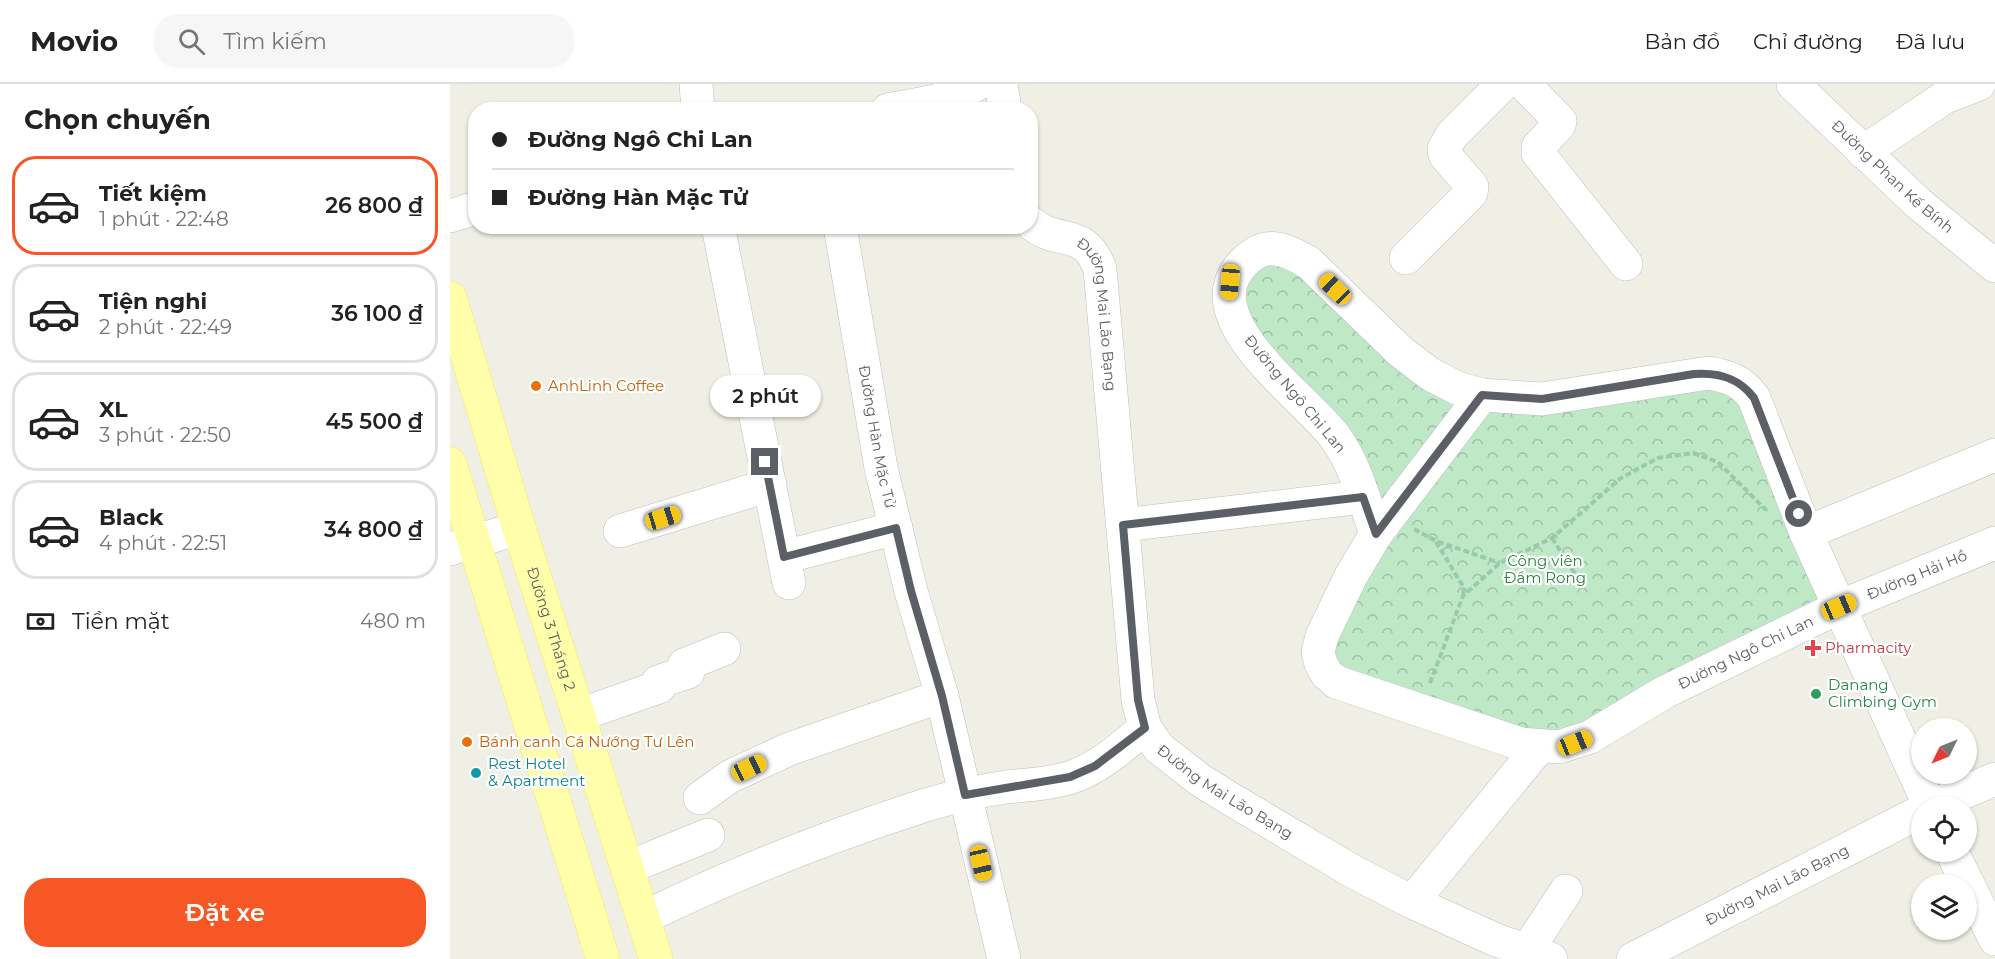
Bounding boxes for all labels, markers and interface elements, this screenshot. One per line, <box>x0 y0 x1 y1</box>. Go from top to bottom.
search box <box>154 14 574 68</box>
text: Movio <box>30 24 118 58</box>
icon: search <box>175 25 208 58</box>
text: Tìm kiếm <box>223 28 327 55</box>
text: Bản đồ <box>1645 29 1720 54</box>
text: Chỉ đường <box>1753 29 1863 54</box>
text: Đã lưu <box>1896 29 1965 54</box>
text: Chọn chuyến <box>24 103 211 136</box>
street label: Đường Phan Kế Bính <box>1828 116 1958 237</box>
text: Đường Ngô Chi Lan <box>528 126 753 153</box>
icon: car <box>27 179 81 233</box>
text: Tiết kiệm <box>99 180 207 207</box>
text: Đường Hàn Mặc Tử <box>528 184 748 211</box>
text: 26 800 ₫ <box>325 192 423 219</box>
text: 1 phút · 22:48 <box>99 207 229 231</box>
street label: Đường Mai Lão Bạng <box>1073 233 1121 392</box>
car <box>1219 263 1241 301</box>
car <box>1316 270 1354 308</box>
icon: car <box>27 287 81 341</box>
text: Tiện nghi <box>99 288 207 315</box>
text: 36 100 ₫ <box>331 300 423 327</box>
text: 2 phút · 22:49 <box>99 315 232 339</box>
street label: Đường Ngô Chi Lan <box>1240 331 1350 457</box>
street label: Đường Hàn Mặc Tử <box>855 364 900 510</box>
callout: 2 phút <box>710 375 820 417</box>
place label: AnhLinh Coffee <box>548 376 664 395</box>
marker: AnhLinh Coffee <box>529 379 543 393</box>
text: 2 phút <box>732 384 799 408</box>
icon: car <box>27 395 81 449</box>
text: XL <box>99 396 128 423</box>
text: 45 500 ₫ <box>325 408 423 435</box>
text: 3 phút · 22:50 <box>99 423 231 447</box>
route end <box>751 448 778 475</box>
route start <box>1785 500 1812 527</box>
icon: car <box>27 503 81 557</box>
text: Black <box>99 504 163 531</box>
car <box>643 504 683 532</box>
text: 34 800 ₫ <box>324 516 423 543</box>
text: 4 phút · 22:51 <box>99 531 227 555</box>
street label: Đường Hải Hồ <box>1864 546 1970 604</box>
park label: Công viên Đầm Rong <box>1504 551 1586 587</box>
street label: Đường 3 Tháng 2 <box>523 564 580 693</box>
car <box>1819 592 1859 622</box>
icon: cash <box>24 605 57 638</box>
text: Tiền mặt <box>72 608 170 635</box>
text: 480 m <box>360 609 426 633</box>
street label: Đường Ngô Chi Lan <box>1675 611 1816 693</box>
place label: Pharmacity <box>1825 638 1912 657</box>
marker: Pharmacity <box>1806 641 1820 655</box>
place label: Danang Climbing Gym <box>1828 675 1937 711</box>
marker: Danang Climbing Gym <box>1809 687 1823 701</box>
north arrow <box>1911 718 1977 784</box>
map controls <box>1911 718 1977 940</box>
car <box>1555 728 1595 758</box>
place label: Bánh canh Cá Nướng Tư Lên <box>479 732 694 751</box>
marker: Bánh canh Cá Nướng Tư Lên <box>460 735 474 749</box>
street label: Đường Mai Lão Bạng <box>1153 740 1297 843</box>
car <box>729 752 769 784</box>
place label: Rest Hotel & Apartment <box>488 754 585 790</box>
marker: Rest Hotel & Apartment <box>469 766 483 780</box>
button: locate <box>1911 796 1977 862</box>
street label: Đường Mai Lão Bạng <box>1702 840 1852 929</box>
car <box>968 843 994 883</box>
button: layers <box>1911 874 1977 940</box>
button: Đặt xe <box>24 878 426 947</box>

